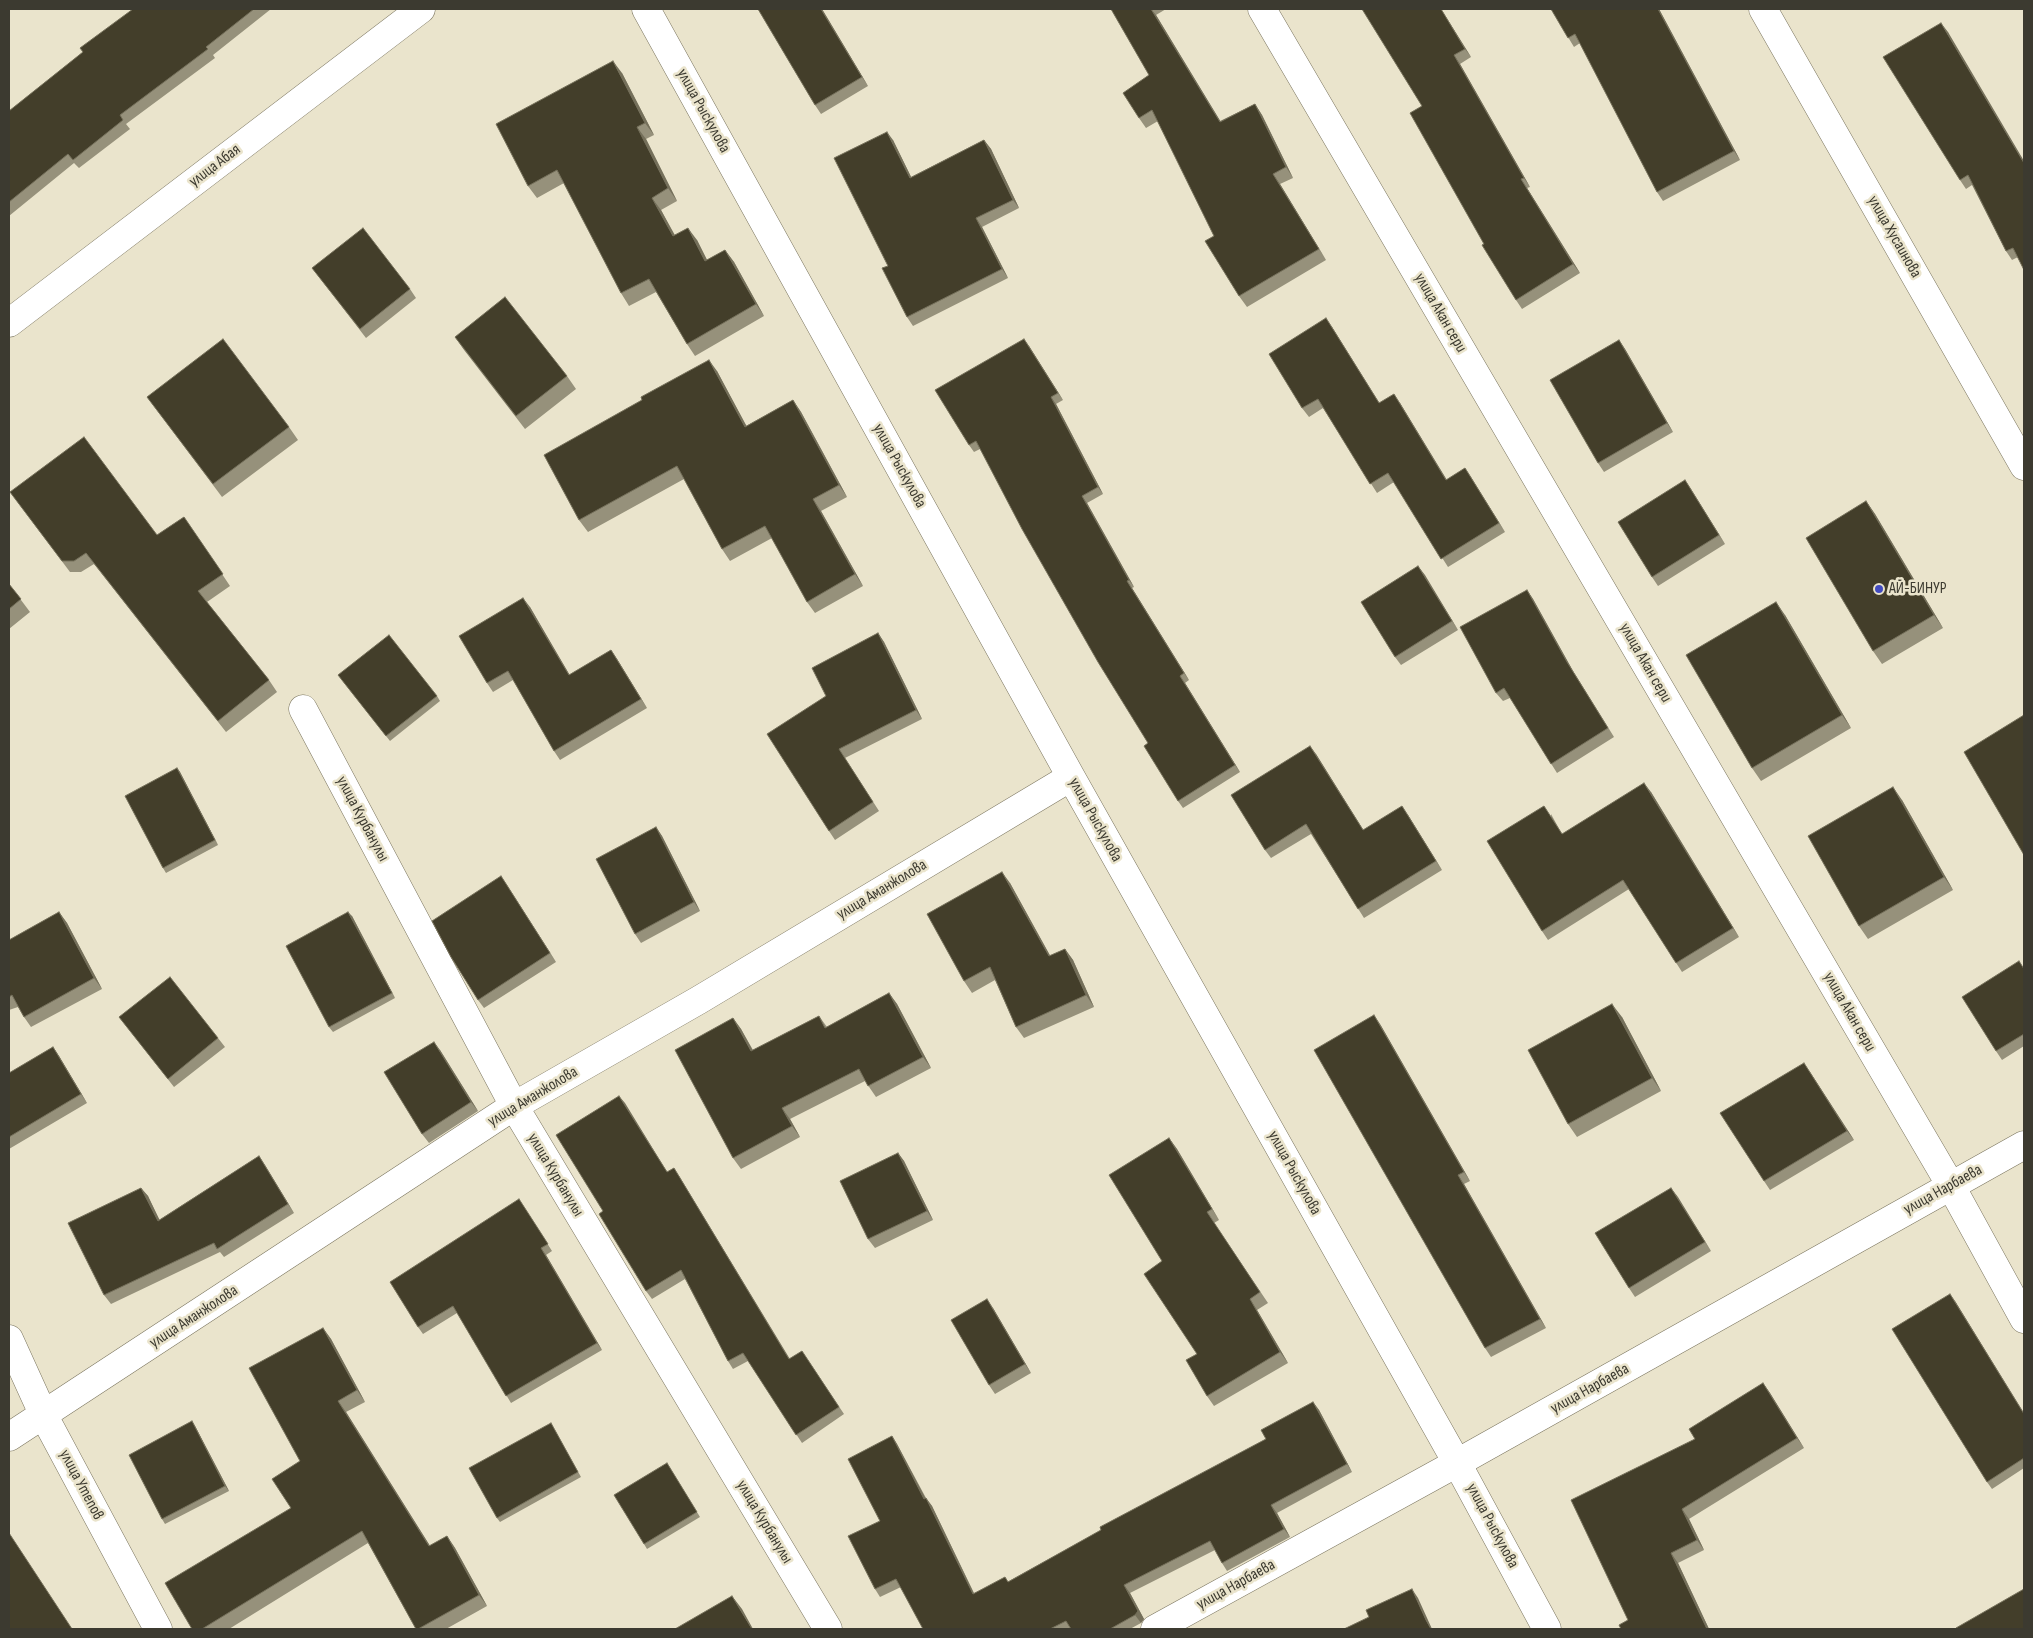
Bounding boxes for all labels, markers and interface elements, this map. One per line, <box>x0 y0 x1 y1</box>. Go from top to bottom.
street label: улица Рыскулова <box>672 66 734 156</box>
street label: улица Абая <box>185 140 245 192</box>
street label: улица Хусаинова <box>1863 193 1925 281</box>
street label: улица Акан сери <box>1410 270 1470 356</box>
street label: улица Рыскулова <box>868 421 930 511</box>
place label: АЙ-БИНУР <box>1889 579 1947 599</box>
marker: АЙ-БИНУР <box>1873 583 1885 595</box>
street label: улица Акан сери <box>1615 620 1675 706</box>
street label: улица Курбанулы <box>332 773 392 865</box>
street label: улица Рыскулова <box>1064 775 1126 865</box>
street label: улица Аманжолова <box>834 856 930 924</box>
street label: улица Акан сери <box>1819 969 1879 1055</box>
street label: улица Аманжолова <box>485 1063 581 1131</box>
street label: улица Рыскулова <box>1263 1128 1325 1218</box>
street label: улица Курбанулы <box>523 1130 587 1220</box>
street label: улица Нарбаева <box>1900 1161 1986 1219</box>
street label: улица Аманжолова <box>146 1281 242 1353</box>
street label: улица Нарбаева <box>1547 1360 1633 1418</box>
street label: улица Утепов <box>55 1447 107 1523</box>
street label: улица Курбанулы <box>732 1477 796 1567</box>
street label: улица Рыскулова <box>1462 1480 1522 1572</box>
street label: улица Нарбаева <box>1193 1556 1279 1614</box>

